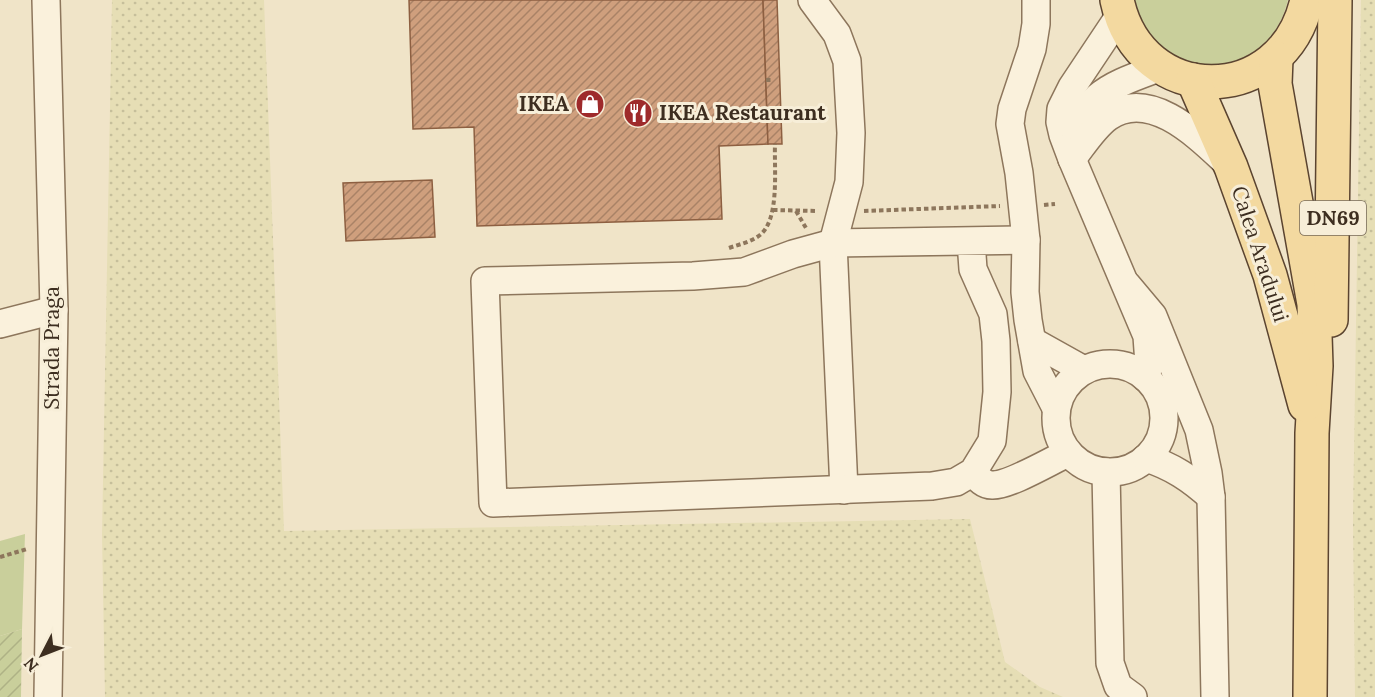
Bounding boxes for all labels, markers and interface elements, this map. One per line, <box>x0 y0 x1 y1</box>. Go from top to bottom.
shop icon: IKEA <box>574 88 606 120</box>
place label: IKEA <box>519 90 569 117</box>
restaurant icon: IKEA Restaurant <box>622 97 654 129</box>
place label: IKEA Restaurant <box>659 99 826 126</box>
street label: Calea Aradului <box>1226 183 1295 325</box>
road number: DN69 <box>1300 201 1366 235</box>
street label: Strada Praga <box>38 286 65 410</box>
north arrow <box>12 625 72 685</box>
text: N <box>19 654 42 676</box>

